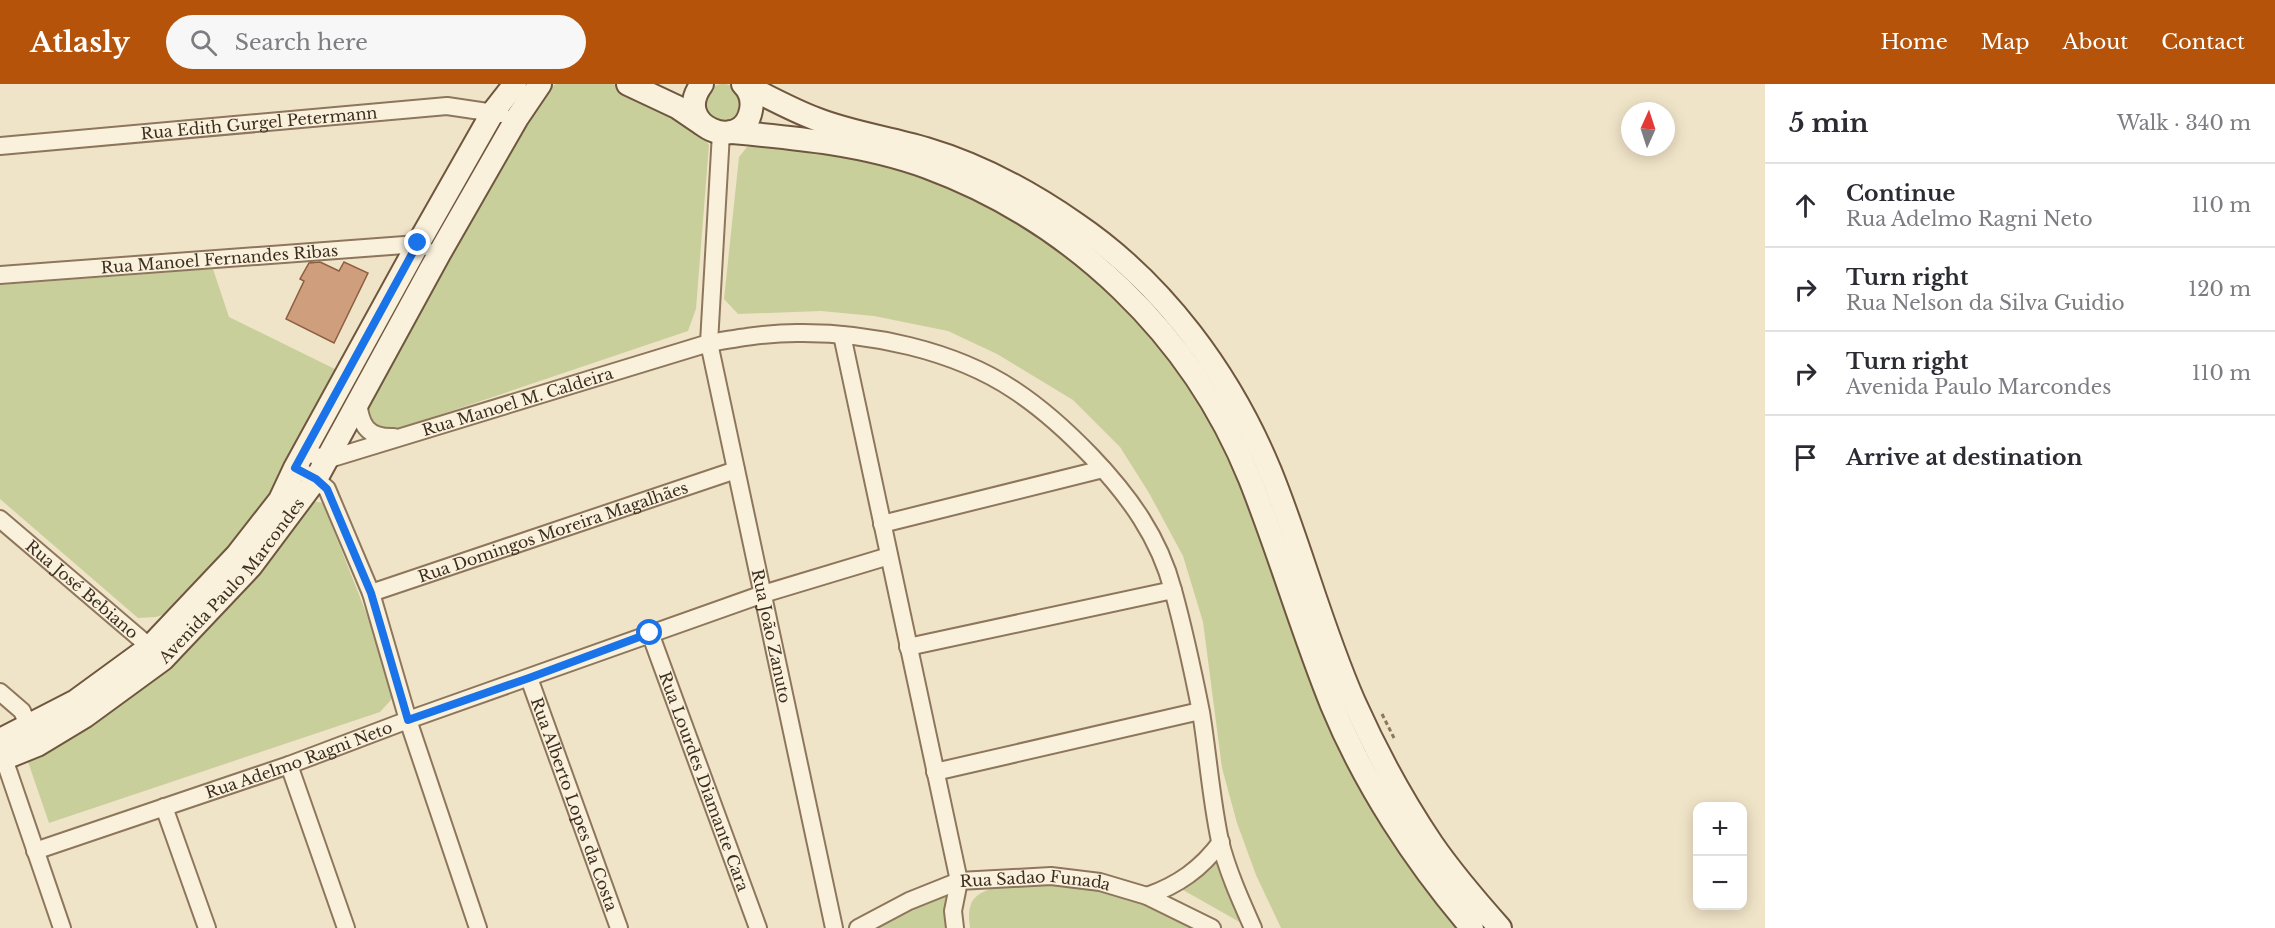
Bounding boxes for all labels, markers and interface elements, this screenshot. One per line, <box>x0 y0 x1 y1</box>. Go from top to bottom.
search box <box>166 15 586 69</box>
text: Atlasly <box>30 25 130 60</box>
icon: search <box>187 26 220 59</box>
text: Search here <box>235 29 368 56</box>
text: Home <box>1881 29 1948 55</box>
text: Map <box>1981 29 2029 55</box>
text: About <box>2062 29 2128 55</box>
text: Contact <box>2161 29 2245 55</box>
street label: Rua Edith Gurgel Petermann <box>140 102 378 143</box>
north arrow <box>1621 102 1675 156</box>
text: 5 min <box>1789 107 1868 139</box>
text: Walk · 340 m <box>2117 111 2251 135</box>
text: Continue <box>1846 180 1955 207</box>
icon: ahead <box>1789 189 1822 222</box>
text: 110 m <box>2192 193 2251 217</box>
text: Rua Adelmo Ragni Neto <box>1846 207 2093 231</box>
route end <box>404 229 430 255</box>
street label: Rua Manoel Fernandes Ribas <box>100 240 339 277</box>
text: Turn right <box>1846 264 1968 291</box>
icon: right <box>1789 273 1822 306</box>
text: 120 m <box>2188 277 2251 301</box>
text: Rua Nelson da Silva Guidio <box>1846 291 2125 315</box>
text: Turn right <box>1846 348 1968 375</box>
icon: right <box>1789 357 1822 390</box>
text: 110 m <box>2192 361 2251 385</box>
street label: Rua Manoel M. Caldeira <box>420 363 616 440</box>
text: Avenida Paulo Marcondes <box>1846 375 2111 399</box>
icon: arrive <box>1789 441 1822 474</box>
text: Arrive at destination <box>1846 444 2083 471</box>
street label: Rua Domingos Moreira Magalhães <box>415 477 691 586</box>
street label: Avenida Paulo Marcondes <box>154 494 308 668</box>
street label: Rua José Bebiano <box>22 535 143 643</box>
street label: Rua João Zanuto <box>748 567 796 705</box>
route start <box>636 619 662 645</box>
street label: Rua Lourdes Diamante Cara <box>655 669 754 894</box>
street label: Rua Alberto Lopes da Costa <box>527 695 622 914</box>
street label: Rua Adelmo Ragni Neto <box>203 717 395 803</box>
map controls <box>1693 802 1747 910</box>
button: + <box>1693 802 1747 856</box>
button: − <box>1693 856 1747 910</box>
street label: Rua Sadao Funada <box>959 866 1113 895</box>

